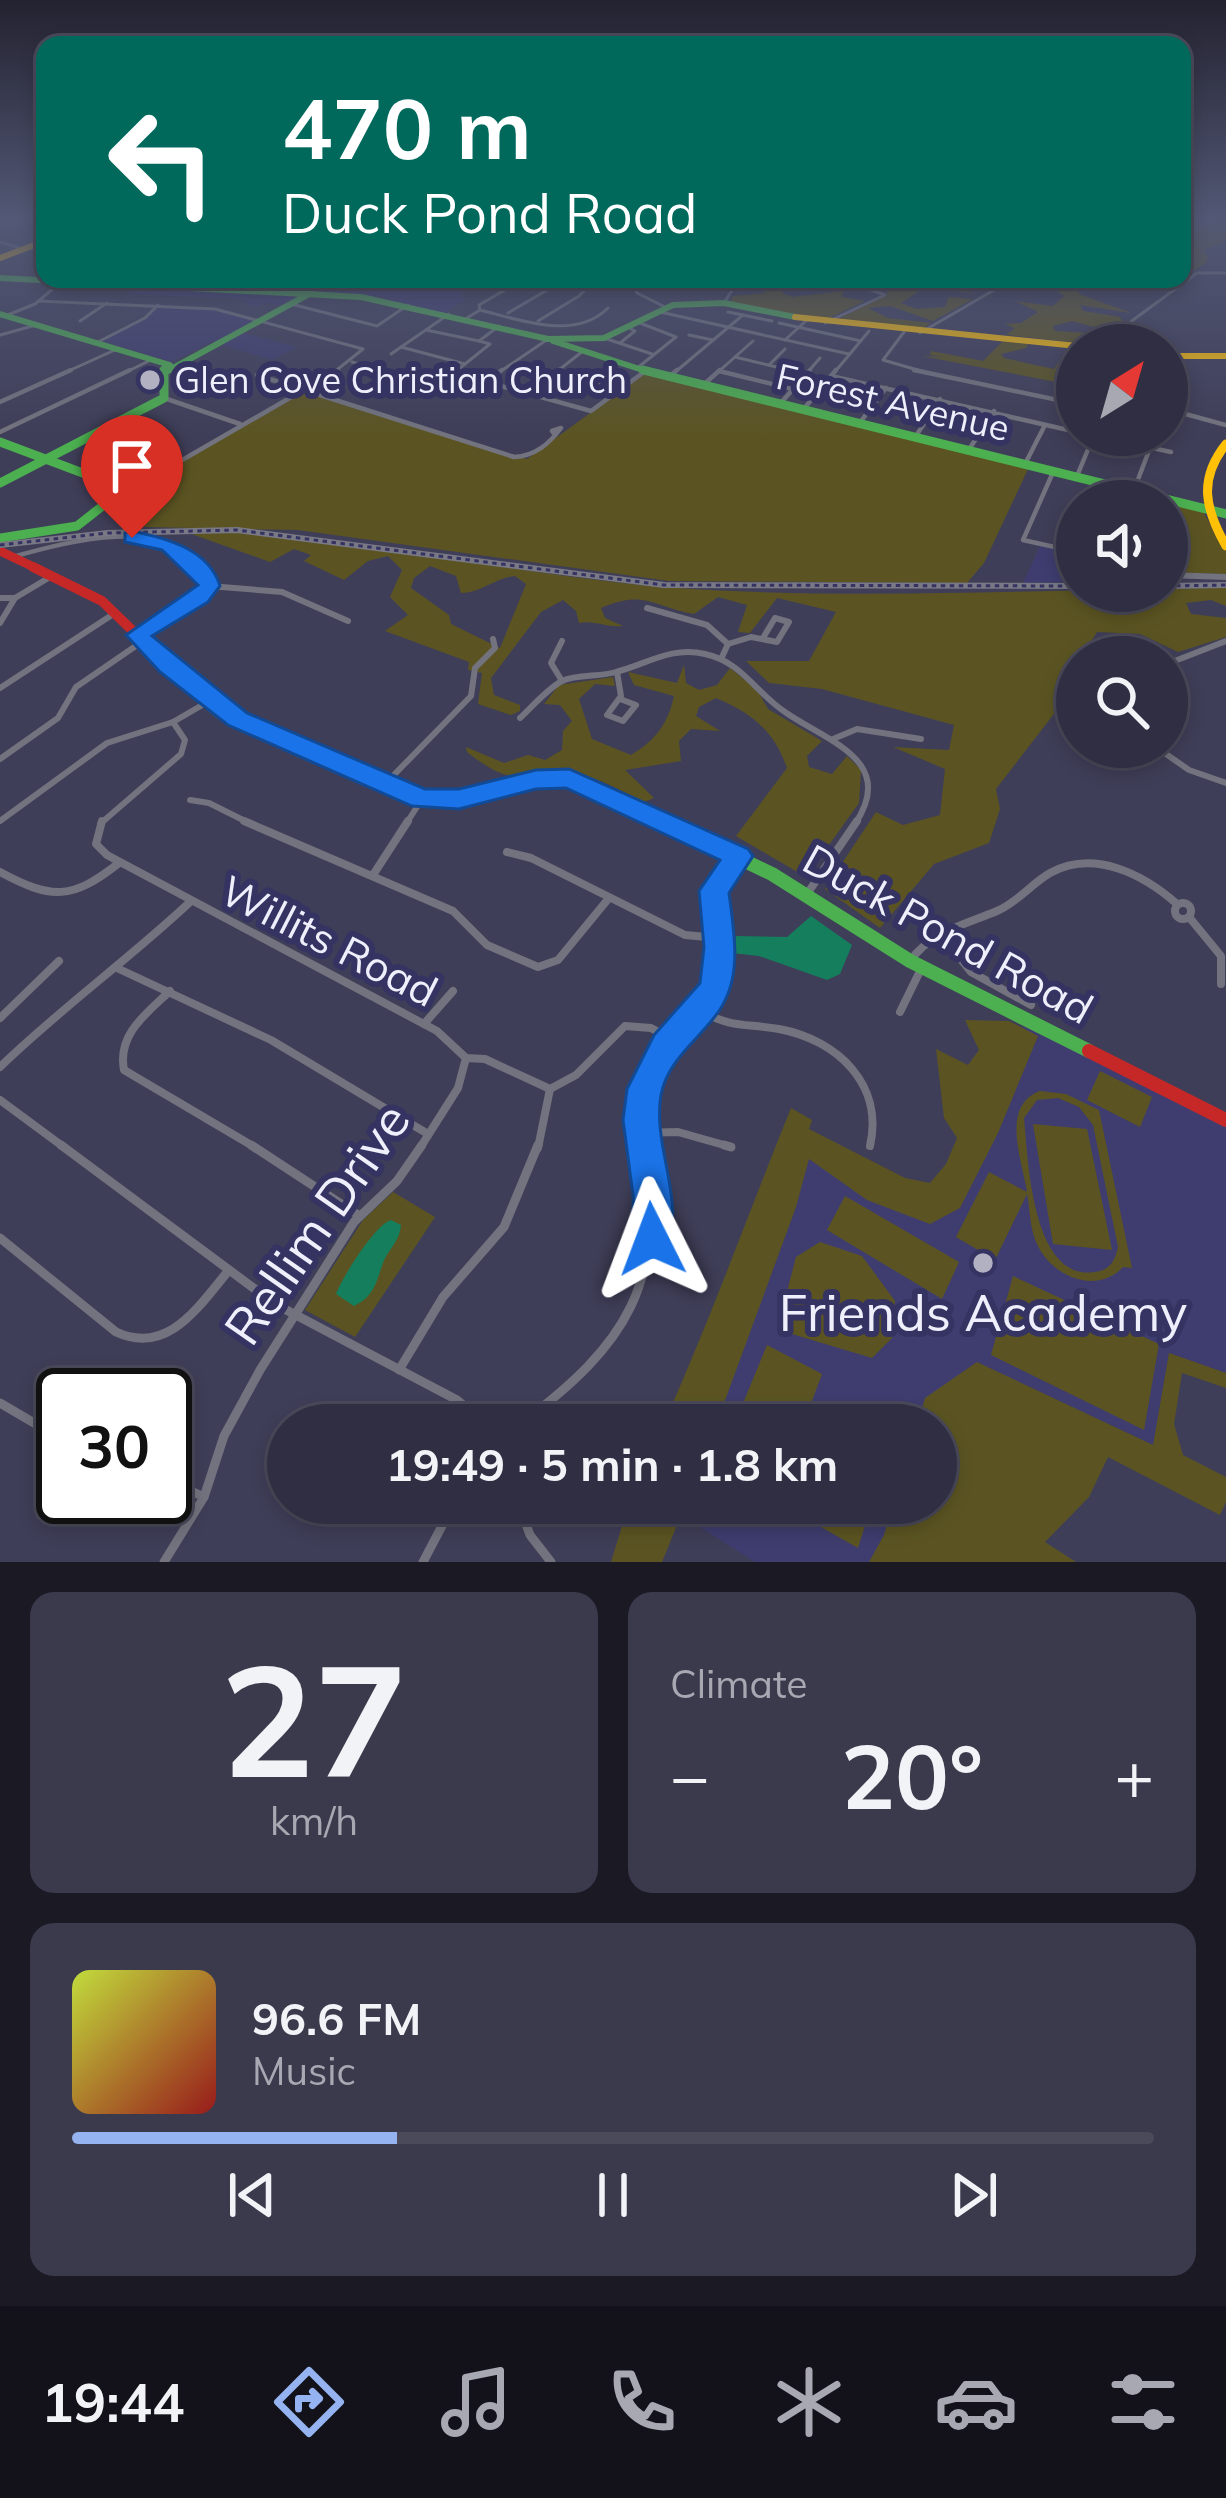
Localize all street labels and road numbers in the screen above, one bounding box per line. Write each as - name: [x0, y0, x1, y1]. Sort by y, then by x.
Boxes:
- street label: Forest Avenue: [772, 353, 1014, 450]
- street label: Duck Pond Road: [794, 832, 1102, 1035]
- street label: Willits Road: [212, 863, 446, 1018]
- street label: Rellim Drive: [210, 1090, 423, 1357]

